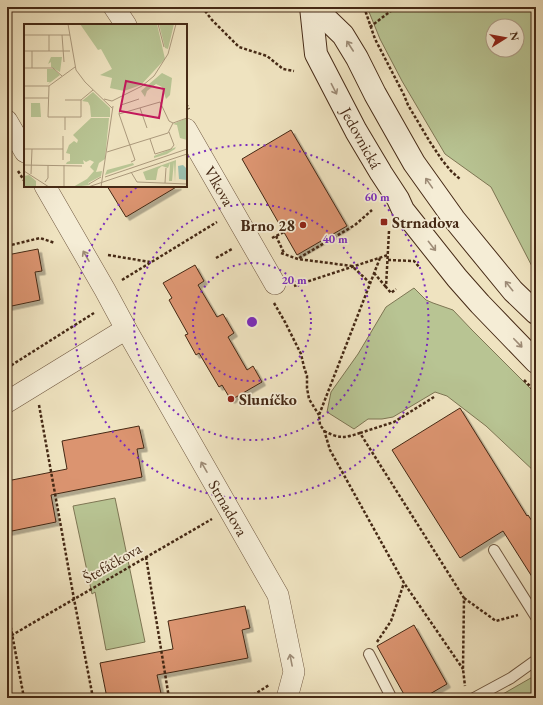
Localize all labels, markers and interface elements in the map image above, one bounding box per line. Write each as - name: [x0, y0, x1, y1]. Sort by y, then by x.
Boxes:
- north arrow: [485, 18, 525, 58]
- inset map: [24, 24, 187, 187]
- text: N: [507, 30, 523, 42]
- one-way arrow: [346, 41, 354, 52]
- one-way arrow: [331, 83, 338, 95]
- street label: Jedovnická: [335, 102, 387, 173]
- street label: Vlkova: [199, 162, 239, 210]
- one-way arrow: [425, 178, 433, 189]
- text: 60 m: [364, 189, 390, 205]
- place label: Strnadova: [392, 212, 460, 233]
- place label: Brno 28: [241, 215, 295, 236]
- marker: Strnadova: [379, 217, 389, 227]
- marker: Brno 28: [298, 220, 308, 230]
- text: 40 m: [322, 231, 348, 247]
- one-way arrow: [428, 241, 436, 252]
- one-way arrow: [81, 250, 89, 262]
- text: 20 m: [281, 272, 307, 288]
- one-way arrow: [504, 280, 513, 291]
- centre of rings: [245, 315, 259, 329]
- one-way arrow: [513, 338, 523, 348]
- place label: Sluníčko: [239, 389, 297, 410]
- marker: Sluníčko: [226, 394, 236, 404]
- one-way arrow: [200, 461, 208, 473]
- street label: Strnadova: [204, 476, 253, 540]
- street label: Štefáčkova: [79, 537, 146, 588]
- one-way arrow: [287, 654, 295, 667]

